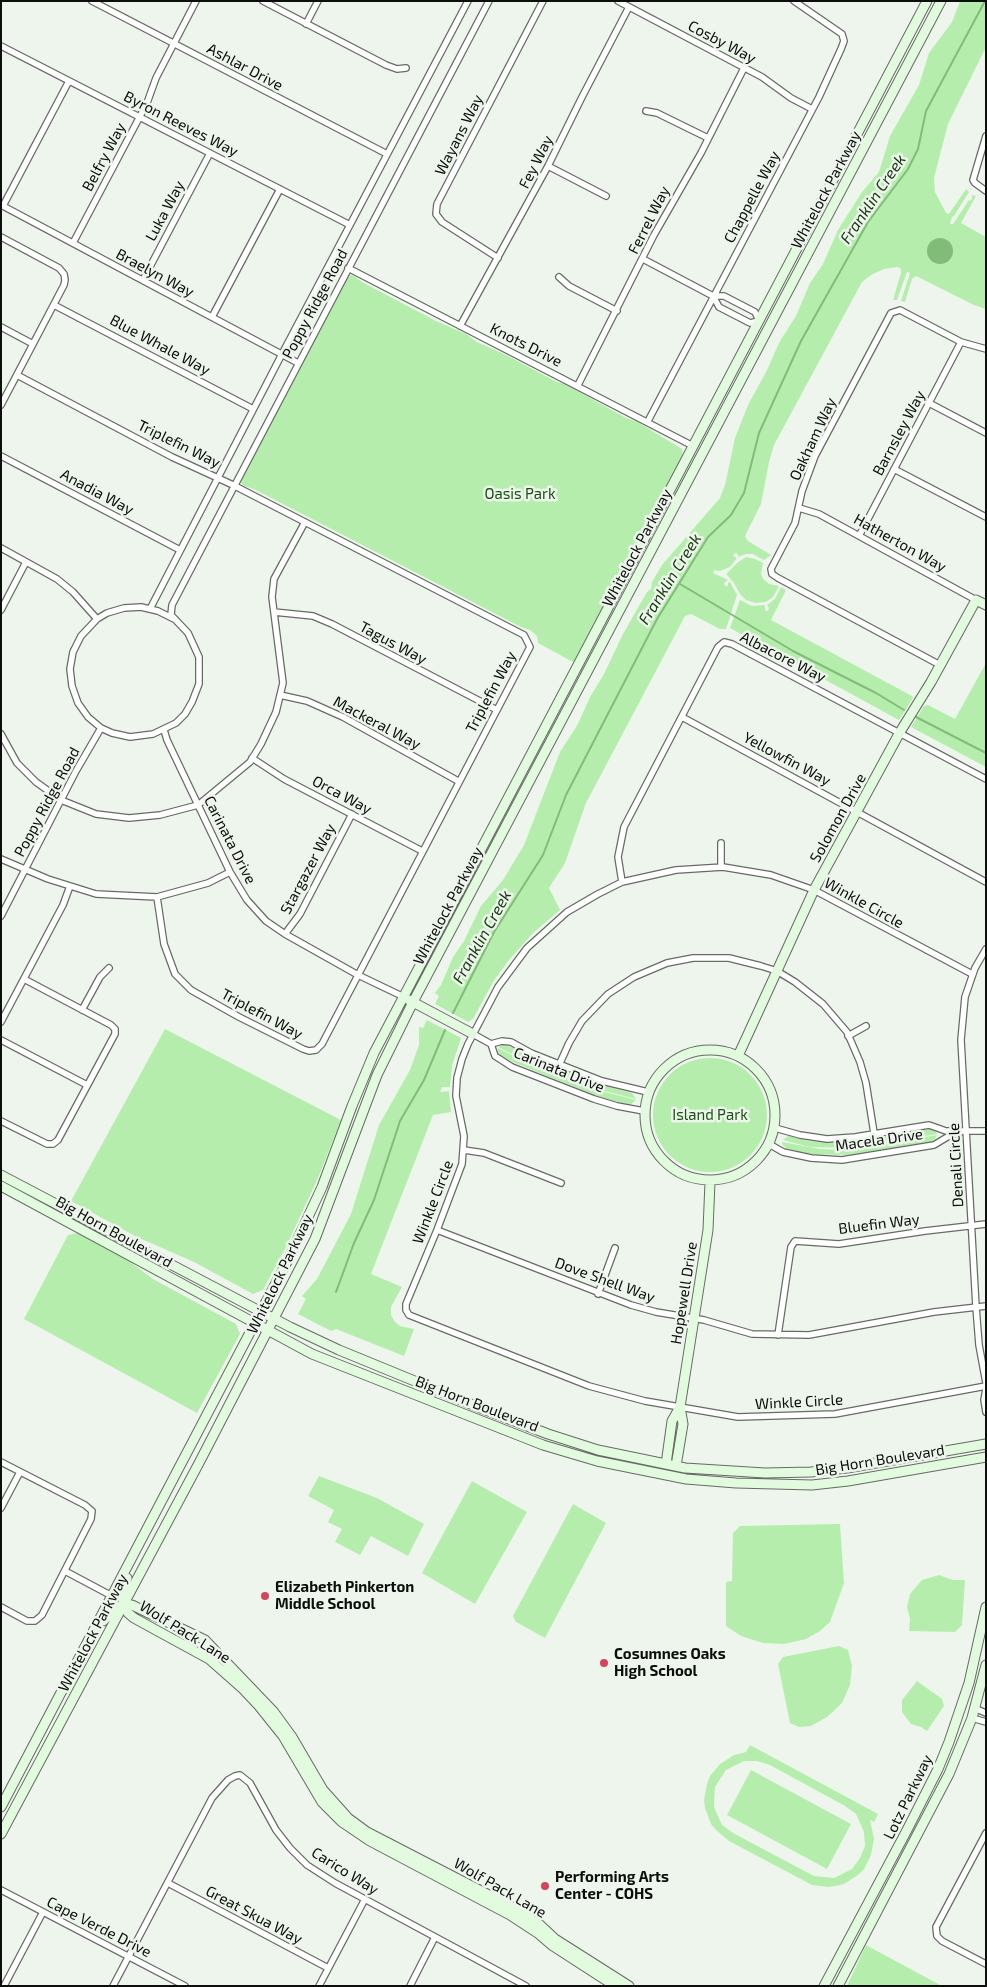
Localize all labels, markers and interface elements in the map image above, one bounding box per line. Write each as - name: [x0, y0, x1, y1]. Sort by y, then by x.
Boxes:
- street label: Cosby Way: [685, 17, 759, 67]
- street label: Ashlar Drive: [204, 39, 286, 95]
- street label: Byron Reeves Way: [121, 87, 241, 161]
- street label: Wayans Way: [431, 92, 487, 178]
- street label: Belfry Way: [78, 120, 130, 194]
- street label: Whitelock Parkway: [787, 128, 865, 252]
- street label: Fey Way: [515, 132, 557, 192]
- street label: Chappelle Way: [720, 148, 784, 246]
- water label: Franklin Creek: [836, 151, 910, 247]
- street label: Luka Way: [142, 178, 188, 244]
- street label: Ferrel Way: [624, 183, 674, 257]
- street label: Braelyn Way: [113, 245, 197, 301]
- street label: Poppy Ridge Road: [278, 246, 352, 362]
- street label: Blue Whale Way: [107, 311, 213, 379]
- street label: Knots Drive: [487, 319, 565, 371]
- street label: Barnsley Way: [869, 387, 929, 479]
- street label: Oakham Way: [786, 395, 840, 483]
- street label: Triplefin Way: [135, 416, 223, 472]
- street label: Anadia Way: [57, 465, 137, 519]
- park label: Oasis Park: [484, 485, 556, 503]
- street label: Whitelock Parkway: [598, 486, 676, 610]
- street label: Hatherton Way: [850, 510, 950, 576]
- water label: Franklin Creek: [634, 530, 706, 628]
- street label: Tagus Way: [356, 618, 430, 668]
- street label: Albacore Way: [737, 628, 829, 686]
- street label: Triplefin Way: [462, 648, 520, 736]
- street label: Mackeral Way: [330, 692, 424, 754]
- street label: Yellowfin Way: [740, 728, 834, 790]
- street label: Poppy Ridge Road: [10, 744, 84, 860]
- street label: Solomon Drive: [806, 770, 870, 866]
- street label: Orca Way: [309, 772, 375, 818]
- street label: Carinata Drive: [200, 793, 260, 887]
- street label: Stargazer Way: [277, 821, 339, 917]
- street label: Whitelock Parkway: [409, 844, 487, 968]
- street label: Winkle Circle: [821, 874, 907, 932]
- water label: Franklin Creek: [449, 887, 515, 987]
- street label: Triplefin Way: [218, 985, 306, 1043]
- street label: Carinata Drive: [511, 1044, 607, 1096]
- park label: Island Park: [672, 1106, 748, 1124]
- street label: Denali Circle: [945, 1122, 967, 1208]
- street label: Macela Drive: [834, 1125, 924, 1155]
- street label: Winkle Circle: [409, 1158, 457, 1246]
- street label: Big Horn Boulevard: [52, 1192, 176, 1272]
- street label: Bluefin Way: [837, 1210, 921, 1238]
- street label: Whitelock Parkway: [243, 1211, 317, 1337]
- street label: Hopewell Drive: [667, 1240, 701, 1346]
- street label: Dove Shell Way: [552, 1254, 658, 1306]
- street label: Big Horn Boulevard: [413, 1372, 541, 1436]
- street label: Winkle Circle: [755, 1391, 843, 1413]
- street label: Big Horn Boulevard: [814, 1441, 946, 1479]
- street label: Whitelock Parkway: [54, 1571, 132, 1695]
- place label: Elizabeth Pinkerton Middle School: [275, 1578, 414, 1613]
- marker: Elizabeth Pinkerton Middle School: [259, 1590, 271, 1602]
- street label: Wolf Pack Lane: [136, 1597, 234, 1667]
- place label: Cosumnes Oaks High School: [614, 1645, 726, 1680]
- marker: Cosumnes Oaks High School: [598, 1657, 610, 1669]
- street label: Lotz Parkway: [880, 1752, 936, 1842]
- street label: Carico Way: [308, 1843, 382, 1899]
- street label: Wolf Pack Lane: [450, 1854, 550, 1922]
- place label: Performing Arts Center - COHS: [555, 1868, 669, 1903]
- marker: Performing Arts Center - COHS: [539, 1880, 551, 1892]
- street label: Great Skua Way: [203, 1882, 305, 1948]
- street label: Cape Verde Drive: [44, 1893, 154, 1961]

